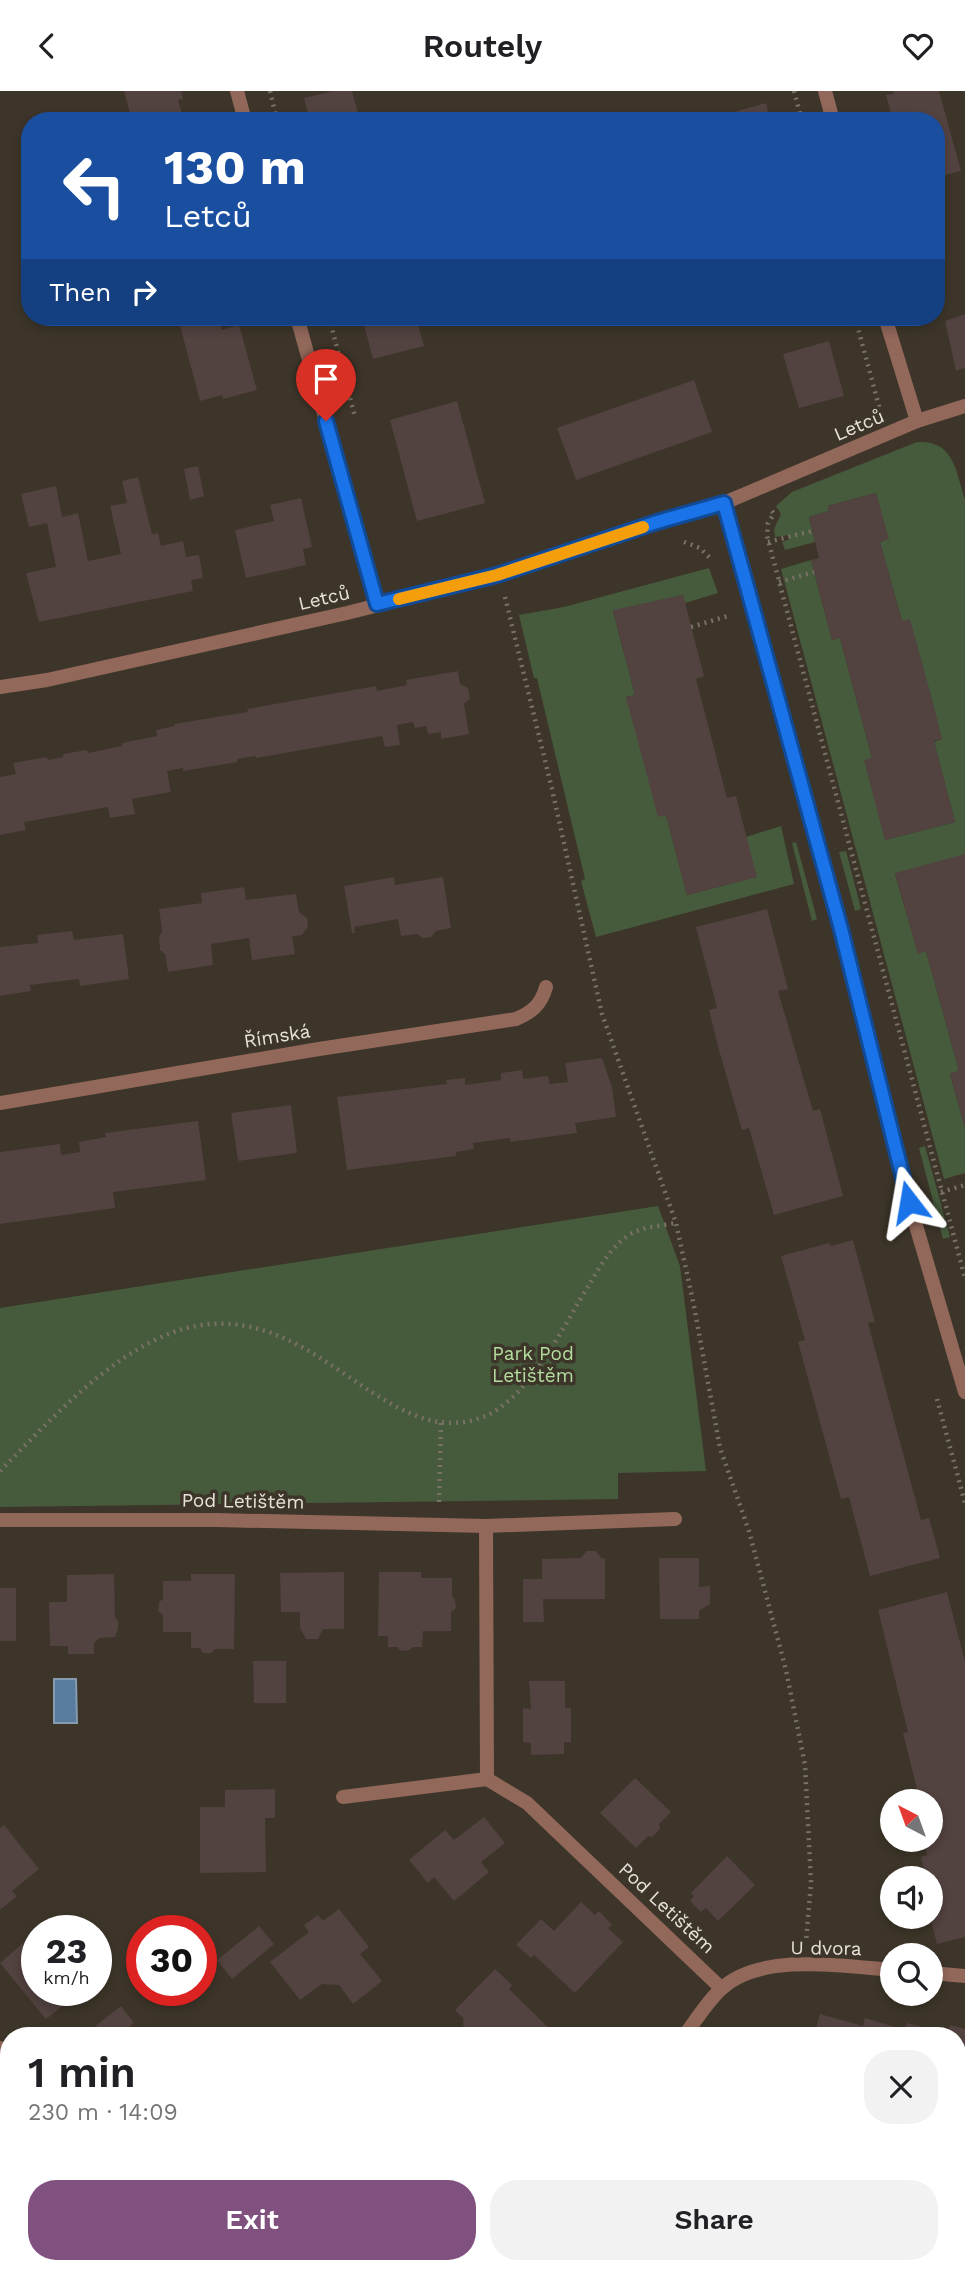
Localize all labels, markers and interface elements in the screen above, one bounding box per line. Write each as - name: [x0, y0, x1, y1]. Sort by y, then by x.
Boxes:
- icon: back: [28, 27, 66, 65]
- text: Routely: [423, 27, 542, 65]
- icon: heart: [899, 27, 937, 65]
- text: 130 m: [164, 138, 306, 196]
- icon: left: [49, 140, 140, 231]
- text: Letců: [164, 197, 252, 235]
- icon: right: [125, 273, 163, 311]
- text: Then: [49, 277, 111, 307]
- pin: [296, 349, 356, 421]
- icon: arrive: [307, 360, 345, 398]
- street label: Letců: [831, 404, 887, 446]
- street label: Letců: [296, 581, 352, 615]
- street label: Římská: [242, 1019, 312, 1053]
- position arrow: [872, 1165, 946, 1239]
- park label: Park Pod Letištěm: [492, 1342, 574, 1387]
- street label: Pod Letištěm: [181, 1488, 305, 1514]
- north arrow: [880, 1789, 943, 1851]
- map controls: [880, 1789, 943, 2006]
- street label: Pod Letištěm: [614, 1858, 720, 1958]
- button: sound: [880, 1866, 943, 1929]
- speed limit sign: 30: [126, 1915, 217, 2006]
- text: 23: [46, 1930, 87, 1972]
- street label: U dvora: [790, 1936, 862, 1960]
- button: search: [880, 1943, 943, 2006]
- text: km/h: [43, 1967, 90, 1988]
- text: 1 min: [28, 2048, 136, 2097]
- button: close: [864, 2050, 938, 2124]
- text: 230 m · 14:09: [28, 2099, 178, 2126]
- button: Exit: [28, 2180, 476, 2260]
- button: Share: [490, 2180, 938, 2260]

